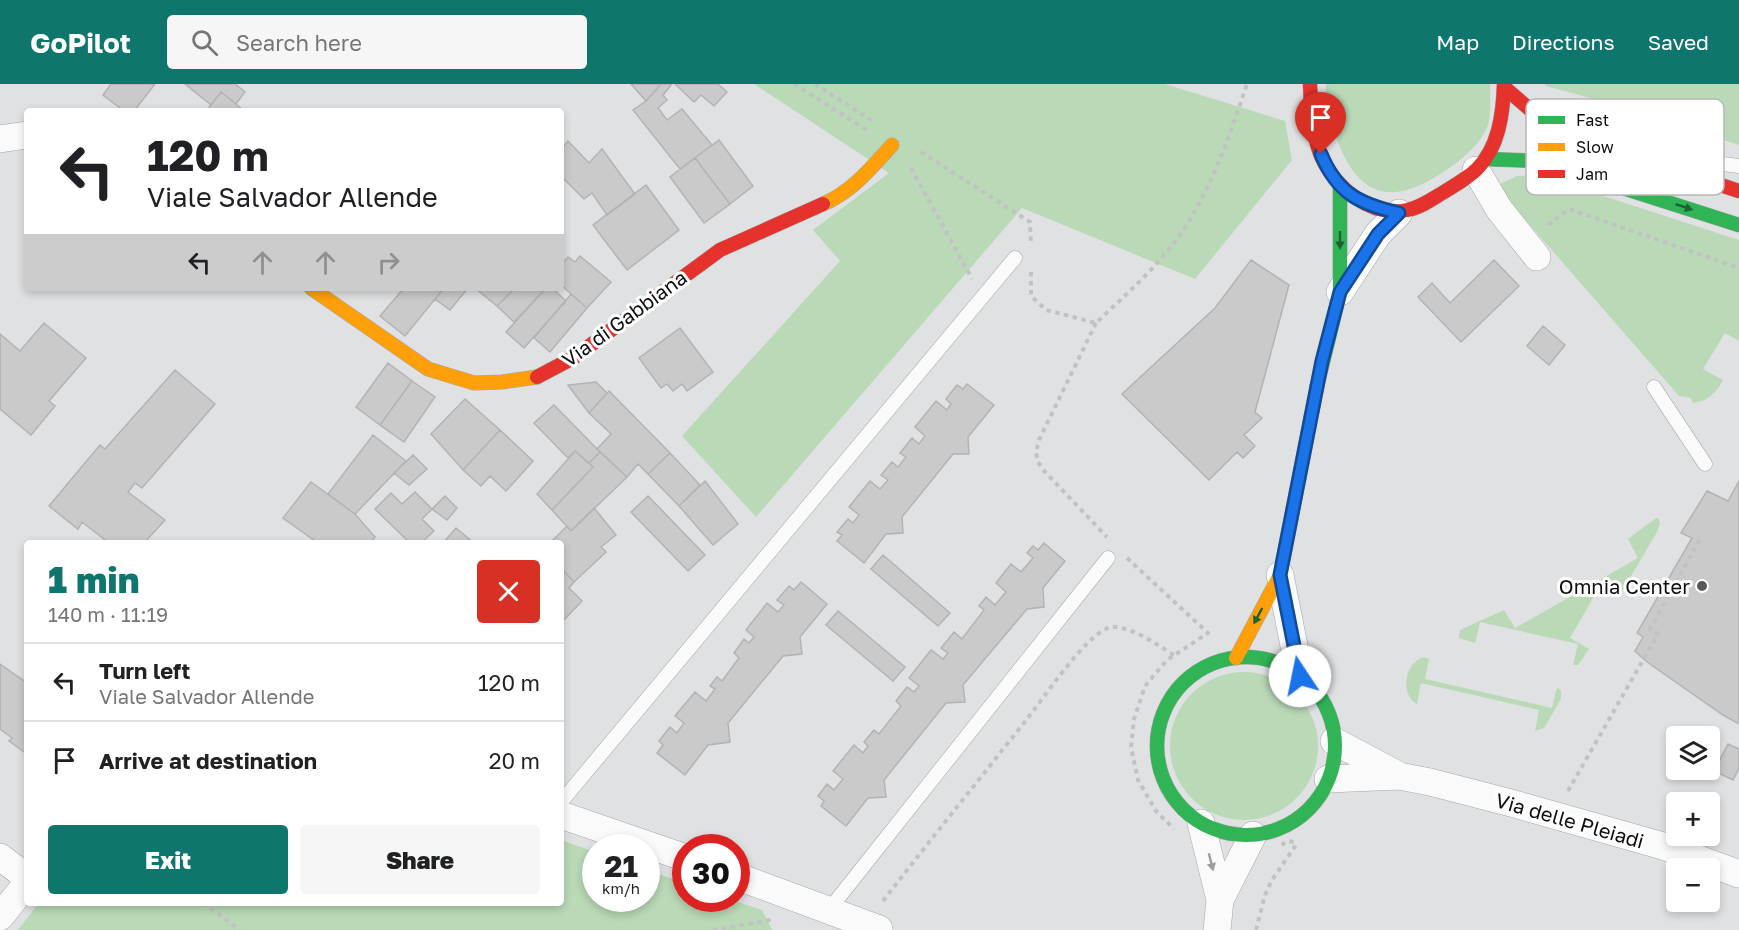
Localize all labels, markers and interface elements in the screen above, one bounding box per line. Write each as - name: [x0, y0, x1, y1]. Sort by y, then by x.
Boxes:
- search box: [167, 15, 587, 69]
- text: GoPilot: [30, 26, 131, 59]
- icon: search: [188, 26, 221, 59]
- text: Search here: [236, 29, 362, 56]
- text: Map: [1436, 29, 1479, 55]
- text: Directions: [1512, 29, 1615, 55]
- text: Saved: [1648, 29, 1709, 55]
- pin: [1295, 92, 1346, 154]
- legend: [1526, 99, 1724, 195]
- icon: arrive: [1304, 101, 1337, 134]
- text: Fast: [1576, 110, 1609, 130]
- text: 120 m: [147, 130, 269, 180]
- icon: left: [48, 132, 126, 210]
- text: Slow: [1576, 137, 1614, 157]
- text: Jam: [1576, 164, 1608, 184]
- text: Viale Salvador Allende: [147, 181, 438, 213]
- one-way arrow: [1675, 203, 1693, 212]
- one-way arrow: [1335, 230, 1345, 249]
- icon: left: [183, 246, 216, 279]
- icon: ahead: [246, 246, 279, 279]
- icon: ahead: [309, 246, 342, 279]
- icon: right: [372, 246, 405, 279]
- street label: Via di Gabbiana: [557, 265, 691, 371]
- text: 1 min: [48, 558, 139, 601]
- button: close: [477, 560, 540, 623]
- place label: Omnia Center: [1559, 574, 1690, 598]
- marker: Omnia Center: [1695, 579, 1709, 593]
- text: 140 m · 11:19: [48, 602, 168, 626]
- one-way arrow: [1253, 608, 1263, 625]
- position arrow: [1268, 644, 1332, 708]
- text: Turn left: [99, 657, 190, 684]
- icon: left: [48, 666, 81, 699]
- text: 120 m: [478, 669, 540, 696]
- text: Viale Salvador Allende: [99, 684, 314, 708]
- map controls: [1666, 726, 1720, 912]
- button: layers: [1666, 726, 1720, 780]
- icon: arrive: [48, 744, 81, 777]
- text: Arrive at destination: [99, 747, 317, 774]
- text: 20 m: [489, 747, 540, 774]
- street label: Via delle Pleiadi: [1493, 787, 1647, 853]
- button: +: [1666, 792, 1720, 846]
- button: Exit: [48, 825, 288, 894]
- button: Share: [300, 825, 540, 894]
- speed limit sign: 30: [672, 834, 750, 912]
- text: 21: [604, 848, 638, 884]
- one-way arrow: [1206, 852, 1216, 871]
- button: −: [1666, 858, 1720, 912]
- text: km/h: [602, 879, 640, 897]

